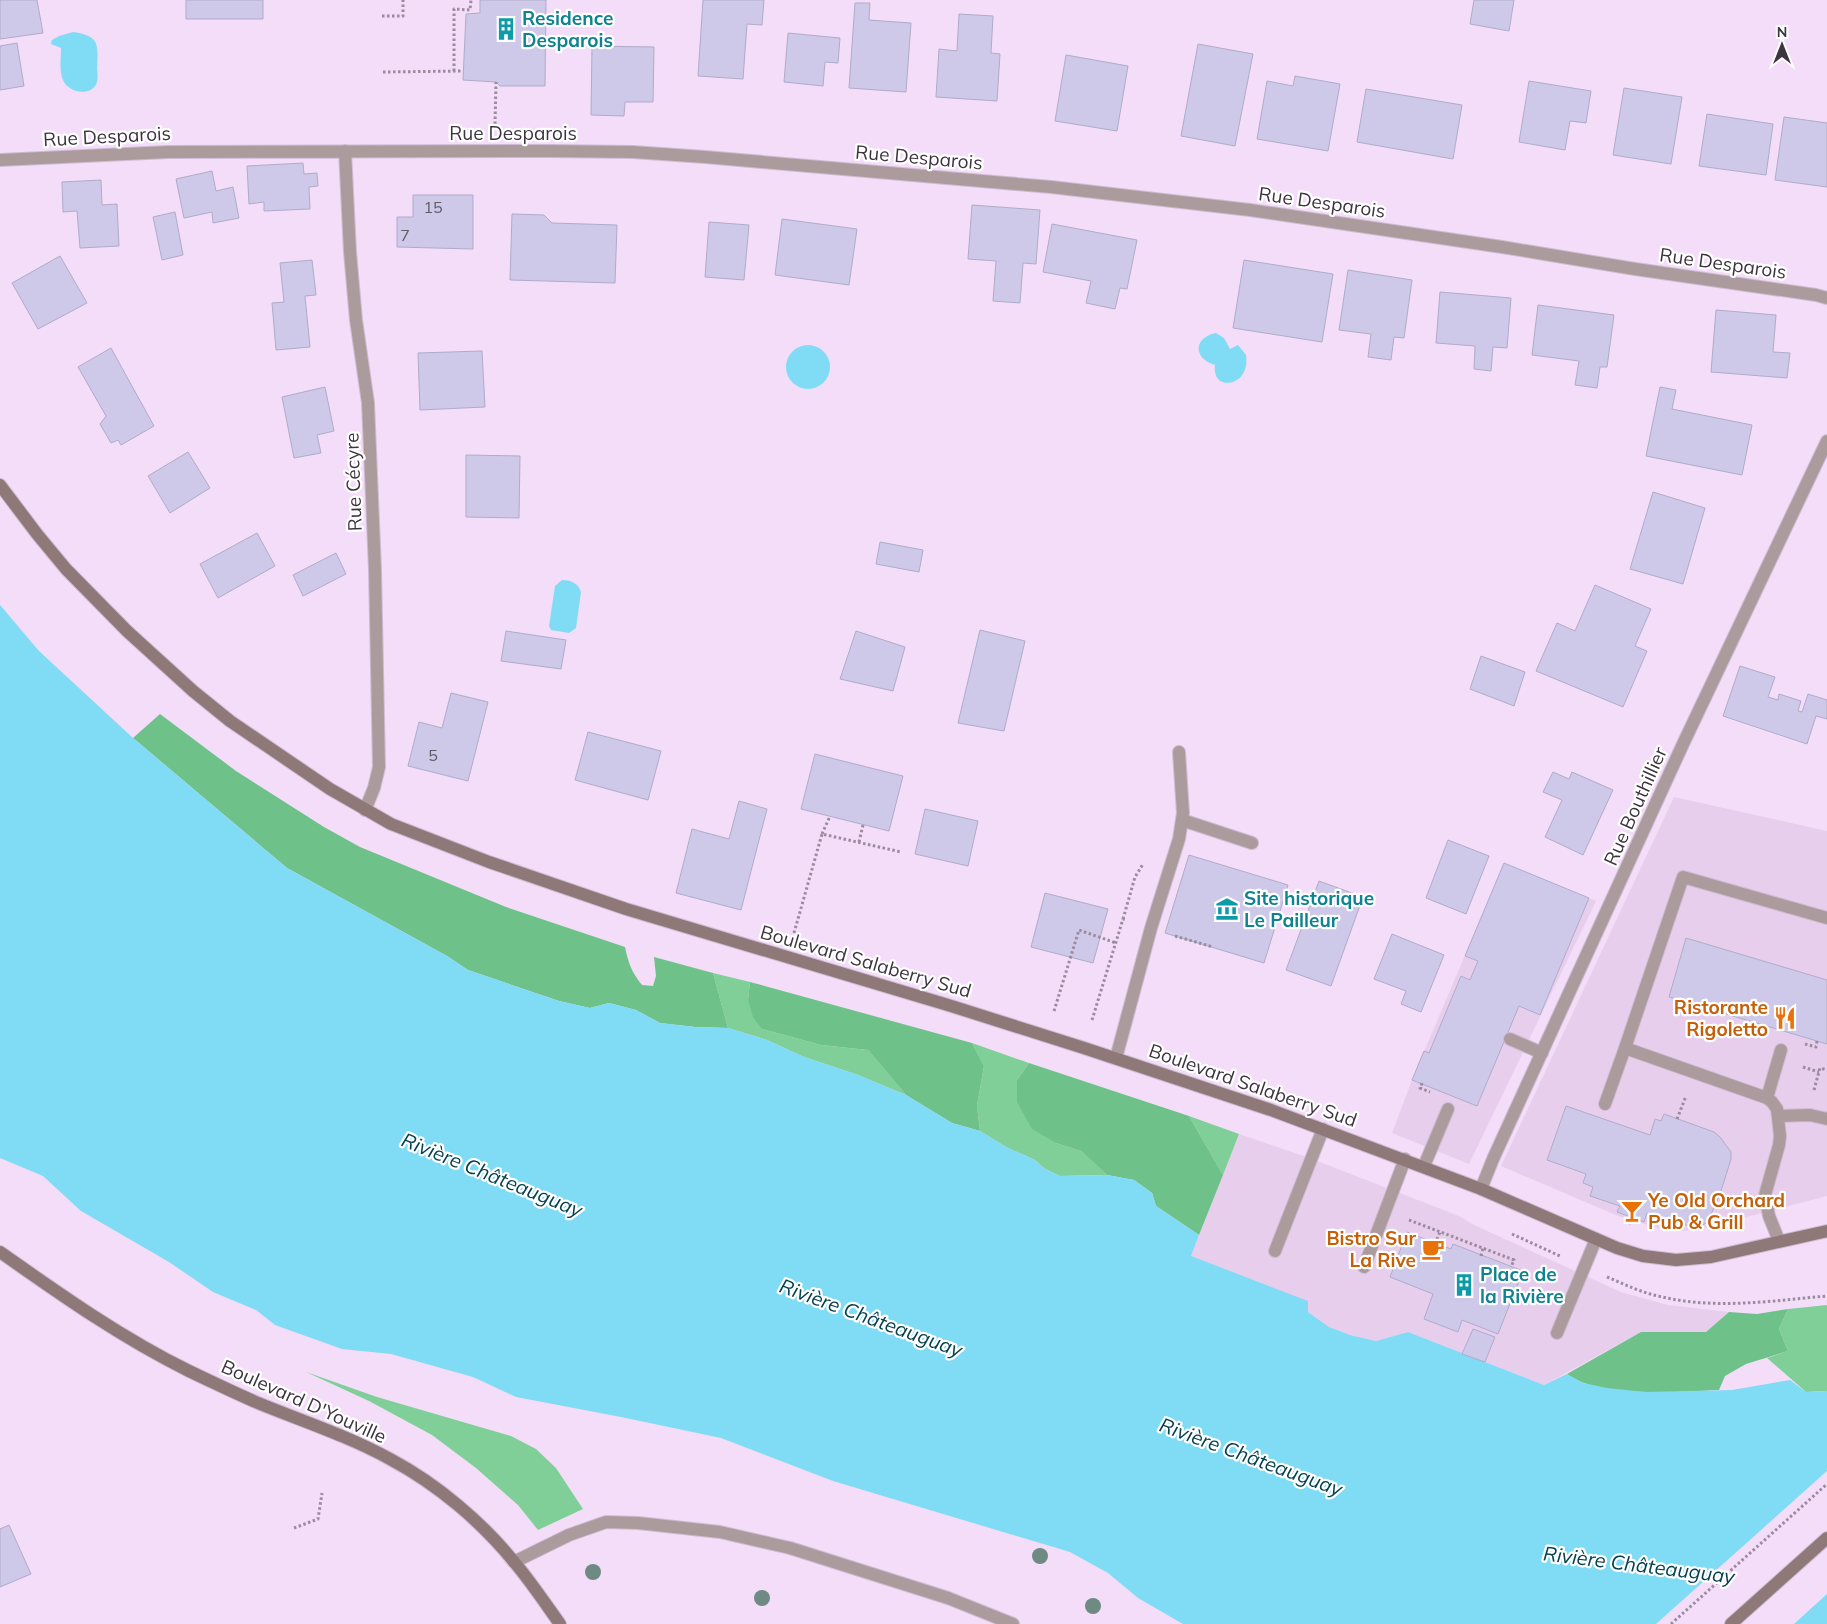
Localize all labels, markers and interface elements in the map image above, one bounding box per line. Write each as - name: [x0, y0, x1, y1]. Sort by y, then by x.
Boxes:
- place label: Residence Desparois: [522, 6, 613, 52]
- building icon: Residence Desparois: [493, 16, 519, 42]
- north arrow: [1757, 20, 1807, 70]
- text: N: [1777, 23, 1787, 41]
- street label: Rue Desparois: [43, 121, 171, 151]
- street label: Rue Desparois: [449, 121, 577, 145]
- street label: Rue Desparois: [854, 139, 984, 175]
- street label: Rue Desparois: [1257, 181, 1387, 223]
- house number: 15: [423, 197, 443, 217]
- house number: 7: [400, 225, 410, 245]
- street label: Rue Desparois: [1658, 242, 1788, 284]
- street label: Rue Cécyre: [339, 432, 367, 532]
- street label: Rue Bouthillier: [1598, 743, 1672, 869]
- house number: 5: [428, 745, 438, 765]
- place label: Site historique Le Pailleur: [1244, 886, 1374, 932]
- museum icon: Site historique Le Pailleur: [1214, 896, 1240, 922]
- street label: Boulevard Salaberry Sud: [758, 919, 974, 1003]
- place label: Ristorante Rigoletto: [1674, 995, 1768, 1041]
- restaurant icon: Ristorante Rigoletto: [1772, 1005, 1798, 1031]
- street label: Boulevard Salaberry Sud: [1146, 1038, 1360, 1132]
- water label: Rivière Châteauguay: [398, 1127, 588, 1223]
- place label: Ye Old Orchard Pub & Grill: [1647, 1188, 1785, 1234]
- bar icon: Ye Old Orchard Pub & Grill: [1619, 1198, 1645, 1224]
- place label: Bistro Sur La Rive: [1326, 1226, 1417, 1272]
- cafe icon: Bistro Sur La Rive: [1420, 1236, 1446, 1262]
- place label: Place de la Rivière: [1480, 1262, 1564, 1308]
- building icon: Place de la Rivière: [1451, 1272, 1477, 1298]
- water label: Rivière Châteauguay: [776, 1273, 967, 1363]
- street label: Boulevard D'Youville: [218, 1354, 390, 1448]
- water label: Rivière Châteauguay: [1156, 1412, 1347, 1502]
- water label: Rivière Châteauguay: [1542, 1540, 1738, 1589]

